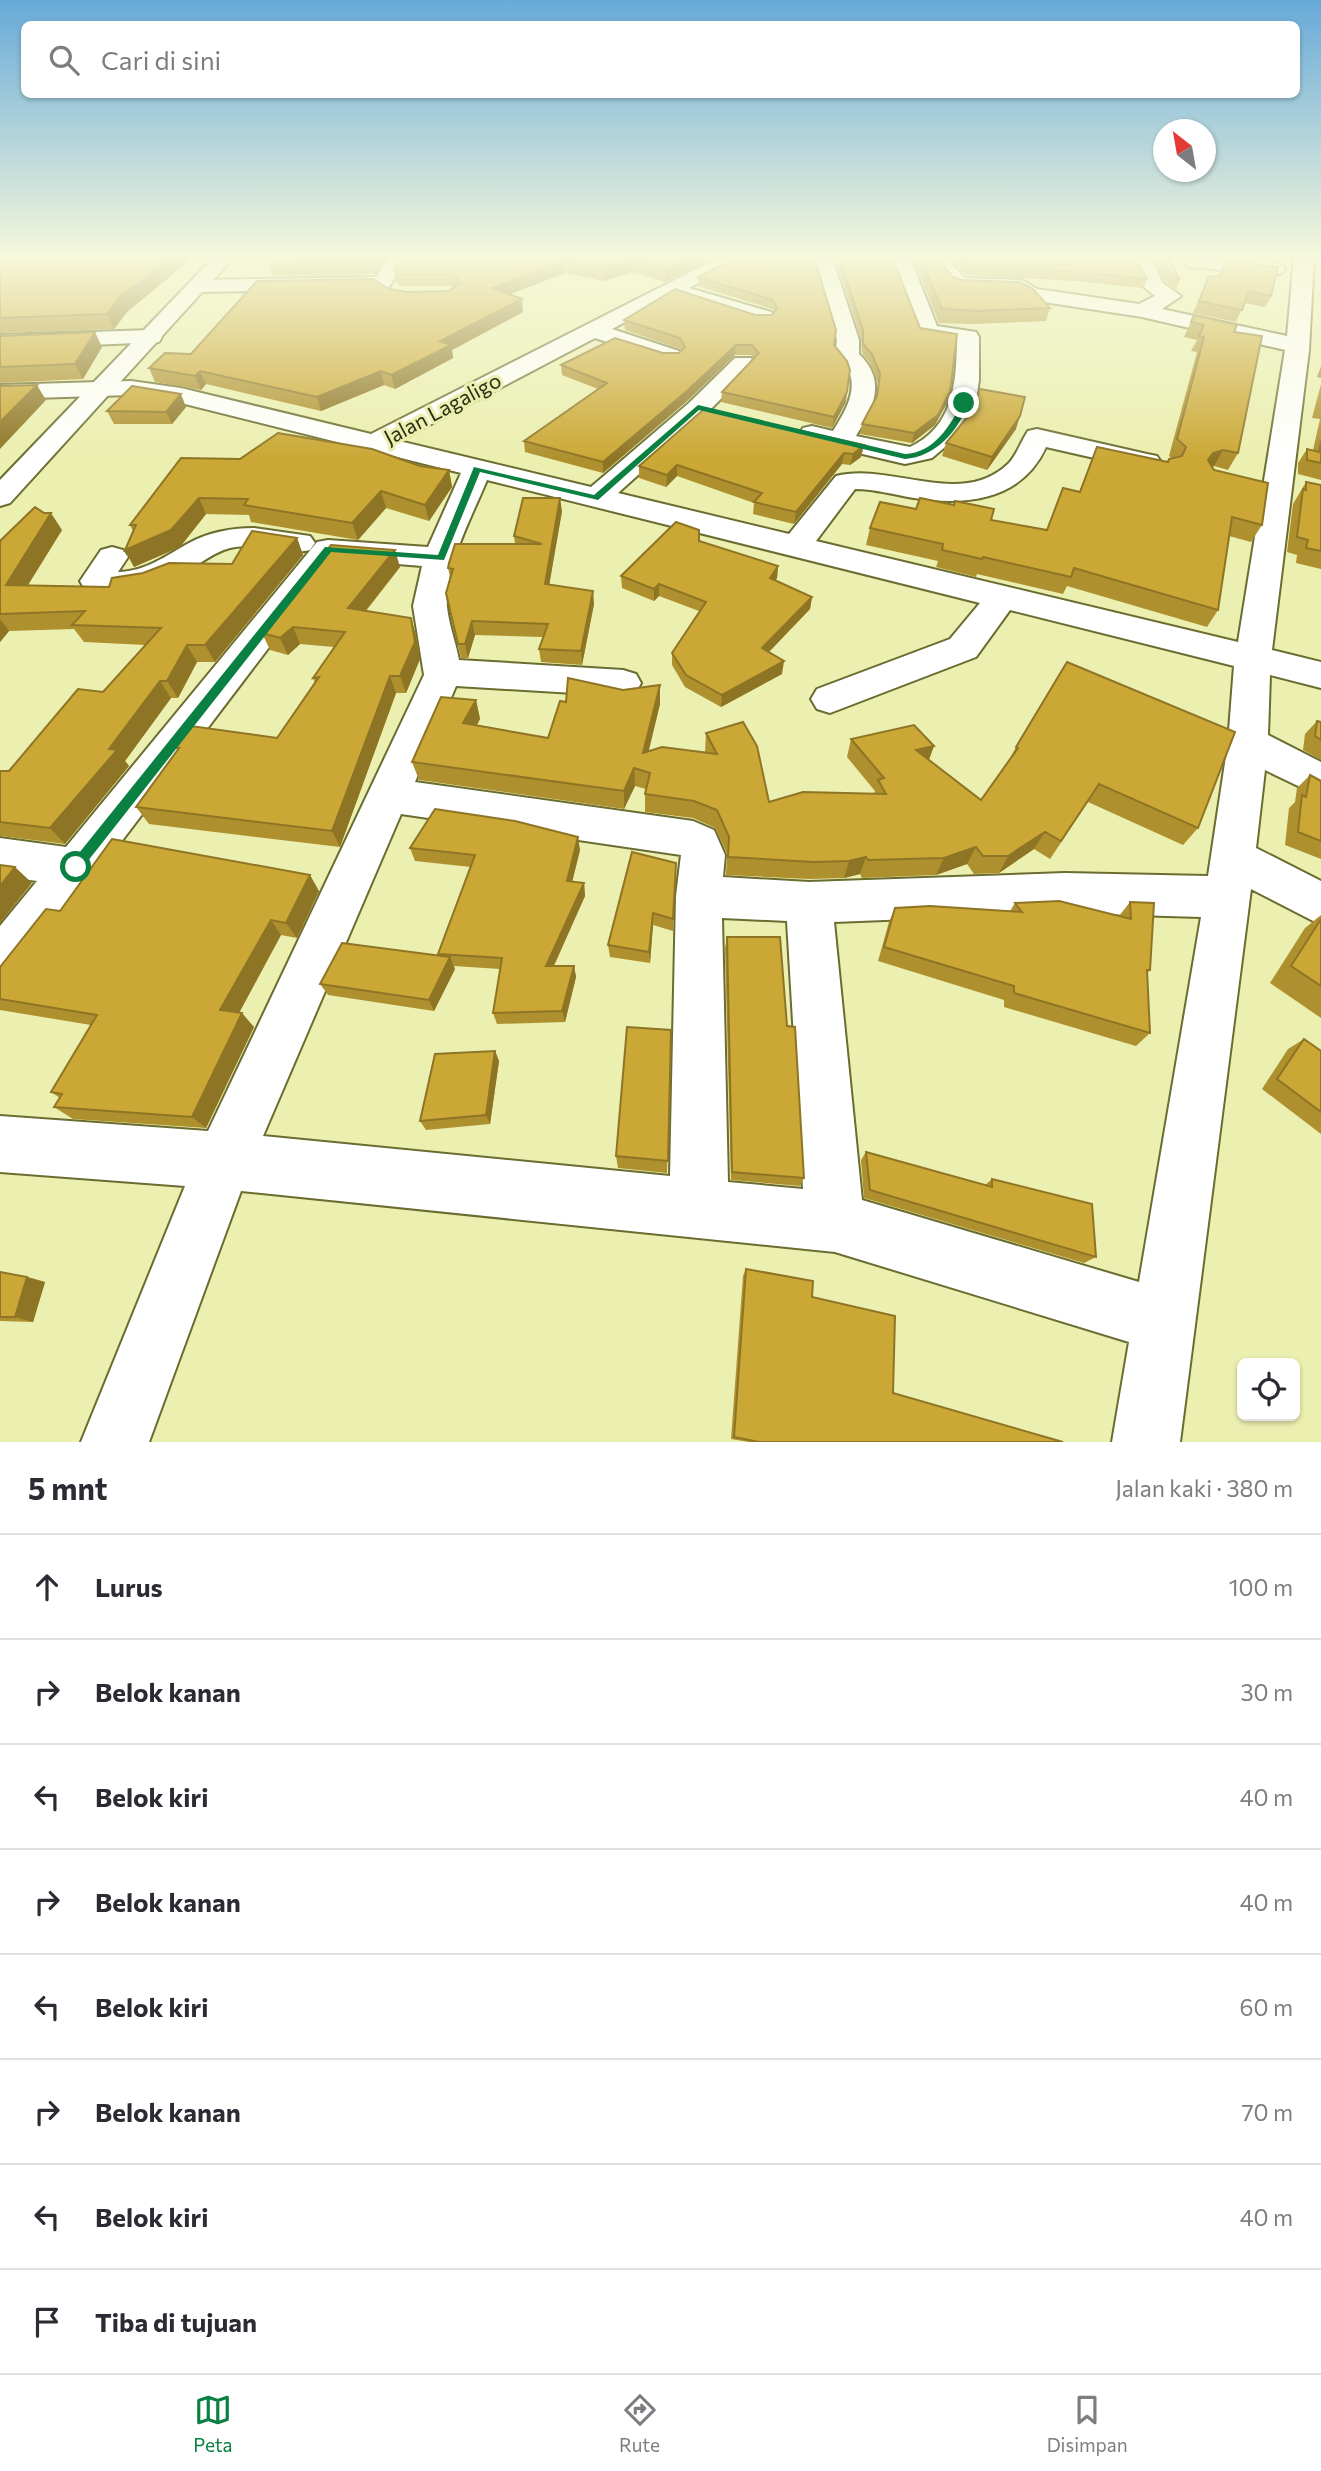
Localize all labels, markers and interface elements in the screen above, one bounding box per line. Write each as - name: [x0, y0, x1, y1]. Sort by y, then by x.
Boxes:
- search box: [21, 21, 1300, 98]
- icon: search: [45, 41, 83, 79]
- text: Cari di sini: [101, 44, 221, 75]
- north arrow: [1153, 119, 1216, 182]
- street label: Jalan Lagaligo: [379, 367, 505, 449]
- route end: [948, 387, 979, 418]
- route start: [60, 851, 91, 882]
- map controls: [1237, 1358, 1300, 1421]
- button: locate: [1237, 1358, 1300, 1421]
- text: 5 mnt: [28, 1469, 107, 1506]
- text: Jalan kaki · 380 m: [1115, 1474, 1293, 1502]
- icon: ahead: [28, 1568, 66, 1606]
- text: Lurus: [95, 1571, 163, 1602]
- text: 100 m: [1229, 1573, 1293, 1601]
- icon: right: [28, 1673, 66, 1711]
- text: Belok kanan: [95, 1676, 241, 1707]
- text: 30 m: [1240, 1678, 1293, 1706]
- icon: left: [28, 1778, 66, 1816]
- text: Belok kiri: [95, 1781, 209, 1812]
- text: 40 m: [1240, 1783, 1293, 1811]
- icon: right: [28, 1883, 66, 1921]
- text: Belok kanan: [95, 1886, 241, 1917]
- text: 40 m: [1240, 1888, 1293, 1916]
- icon: left: [28, 1988, 66, 2026]
- text: Belok kiri: [95, 1991, 209, 2022]
- text: 60 m: [1240, 1993, 1293, 2021]
- icon: right: [28, 2093, 66, 2131]
- text: Belok kanan: [95, 2096, 241, 2127]
- text: 70 m: [1241, 2098, 1293, 2126]
- icon: left: [28, 2198, 66, 2236]
- text: Belok kiri: [95, 2201, 209, 2232]
- text: 40 m: [1240, 2203, 1293, 2231]
- icon: arrive: [28, 2303, 66, 2341]
- text: Tiba di tujuan: [95, 2306, 257, 2337]
- tab: Peta: [193, 2391, 233, 2456]
- tab: Rute: [619, 2391, 660, 2456]
- tab: Disimpan: [1047, 2391, 1128, 2456]

